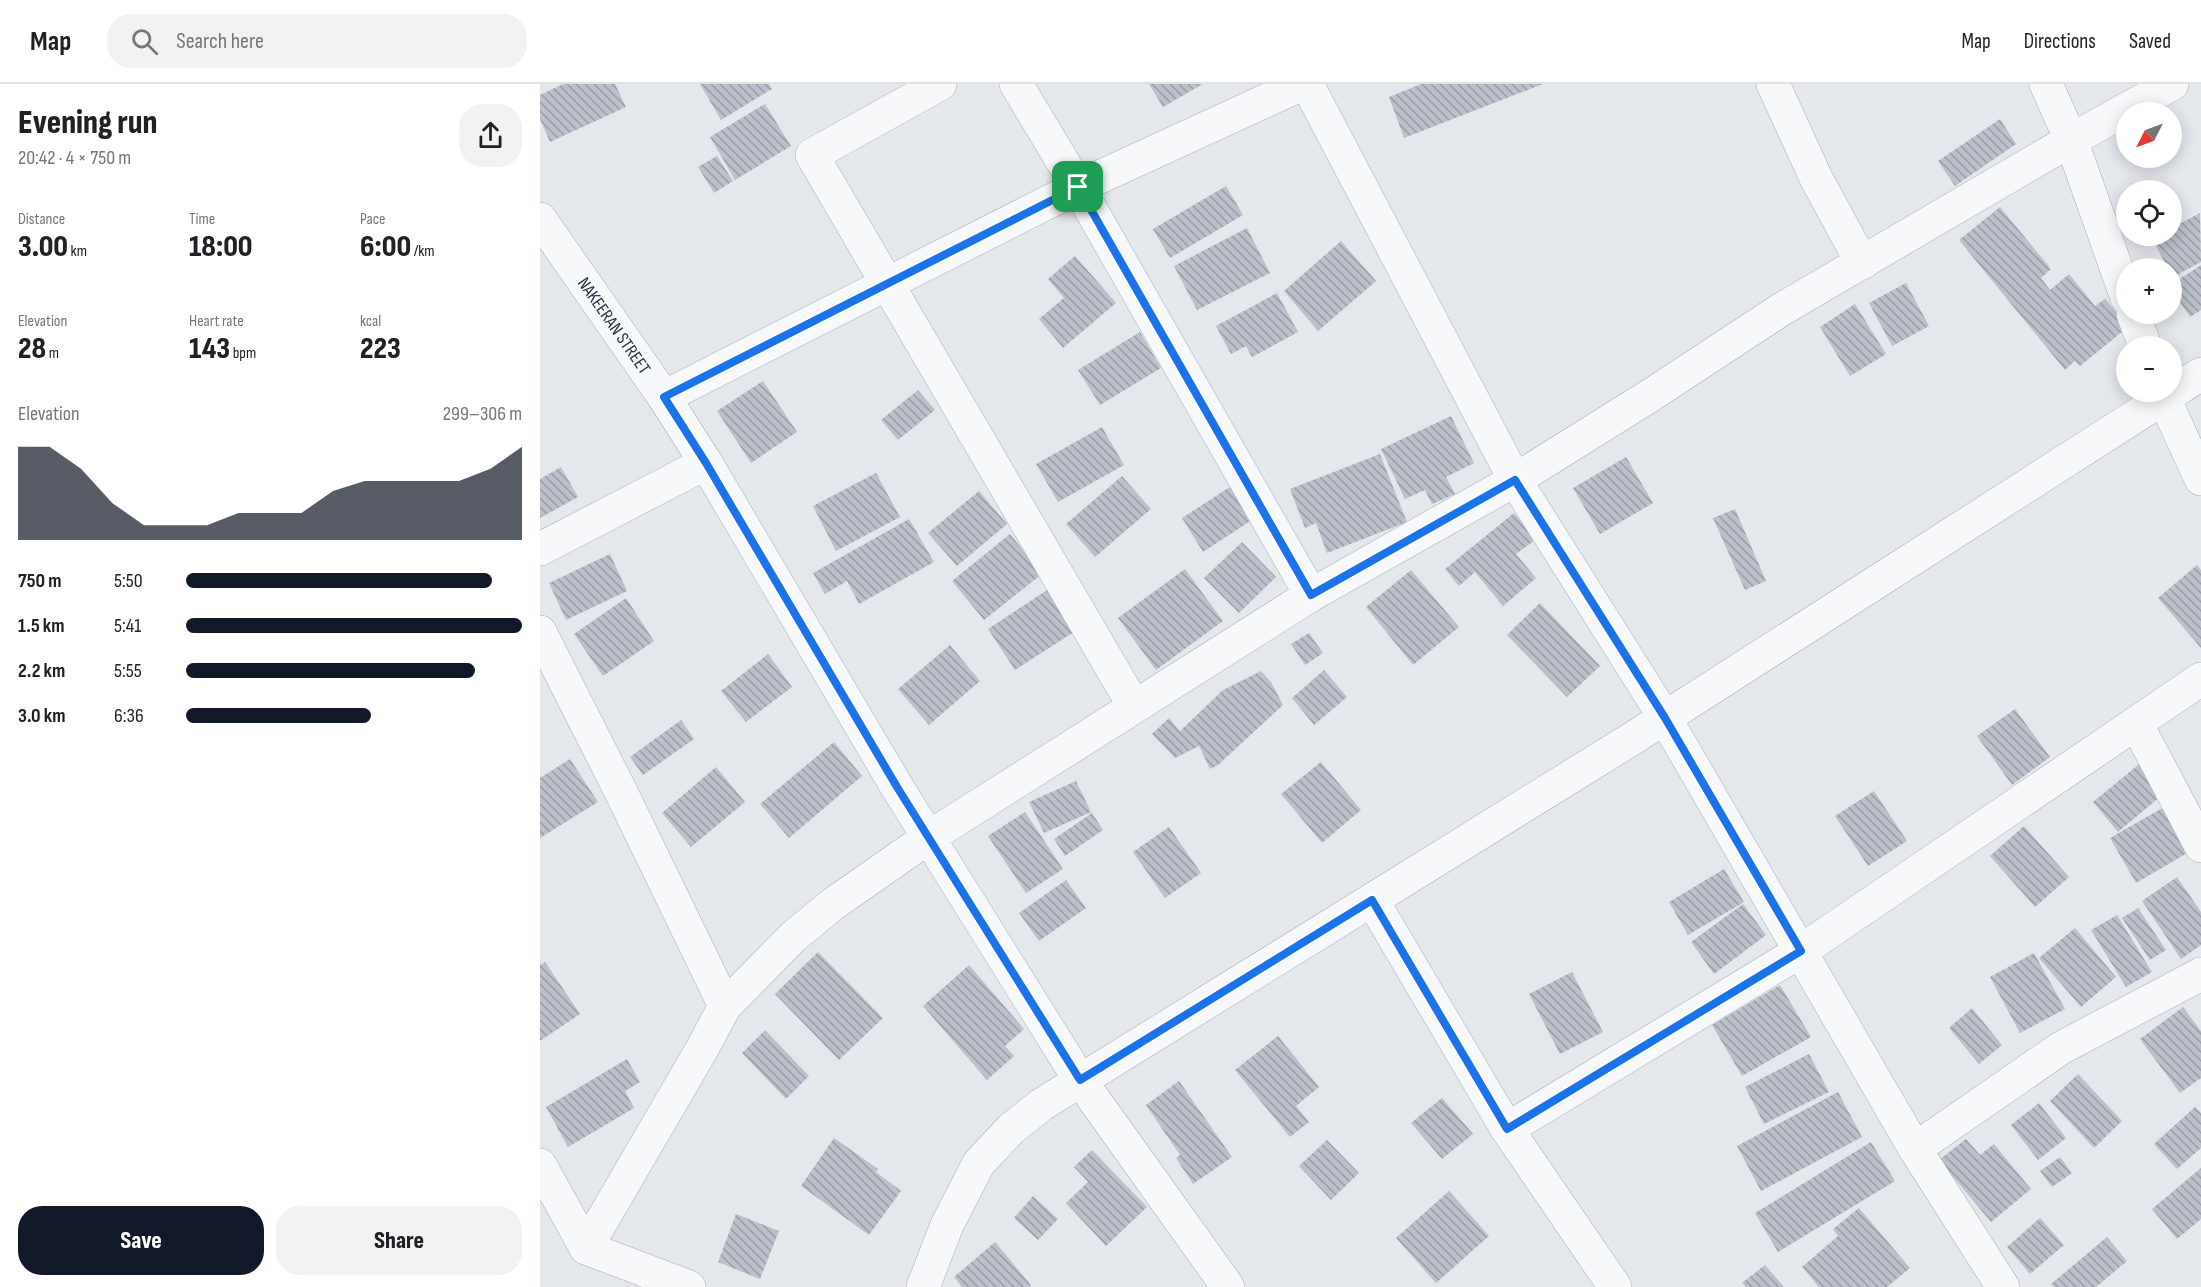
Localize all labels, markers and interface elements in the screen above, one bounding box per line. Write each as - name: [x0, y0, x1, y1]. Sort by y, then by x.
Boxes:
- search box: [107, 14, 527, 68]
- text: Map: [30, 25, 71, 58]
- icon: search: [128, 25, 161, 58]
- text: Search here: [176, 28, 264, 55]
- text: Map: [1961, 29, 1991, 54]
- text: Directions: [2024, 29, 2096, 54]
- text: Saved: [2129, 29, 2171, 54]
- north arrow: [2116, 102, 2182, 168]
- map controls: [2116, 102, 2182, 402]
- text: Evening run: [18, 103, 158, 143]
- button: share: [459, 104, 522, 167]
- text: 20:42 · 4 × 750 m: [18, 146, 131, 170]
- pin: [1052, 161, 1103, 212]
- icon: arrive: [1061, 170, 1094, 203]
- button: locate: [2116, 180, 2182, 246]
- text: Distance: [18, 210, 65, 229]
- text: Time: [189, 210, 215, 229]
- text: Pace: [360, 210, 385, 229]
- text: 3.00: [18, 229, 68, 265]
- text: 18:00: [189, 229, 253, 265]
- text: 6:00: [360, 229, 411, 265]
- text: km: [68, 242, 87, 261]
- text: /km: [411, 242, 435, 261]
- button: +: [2116, 258, 2182, 324]
- street label: NAKEERAN STREET: [573, 274, 655, 378]
- text: Elevation: [18, 312, 67, 331]
- text: Heart rate: [189, 312, 244, 331]
- text: kcal: [360, 312, 381, 331]
- text: 28: [18, 331, 46, 367]
- text: 143: [189, 331, 230, 367]
- text: 223: [360, 331, 401, 367]
- button: −: [2116, 336, 2182, 402]
- text: m: [46, 344, 59, 363]
- text: bpm: [230, 344, 256, 363]
- text: Elevation: [18, 402, 80, 426]
- text: 299–306 m: [443, 402, 522, 426]
- text: 750 m: [18, 569, 61, 593]
- text: 5:50: [114, 569, 143, 593]
- text: 1.5 km: [18, 614, 64, 638]
- text: 5:41: [114, 614, 141, 638]
- text: 2.2 km: [18, 659, 65, 683]
- text: 5:55: [114, 659, 142, 683]
- text: 3.0 km: [18, 704, 65, 728]
- text: 6:36: [114, 704, 144, 728]
- button: Save: [18, 1206, 264, 1275]
- button: Share: [276, 1206, 522, 1275]

